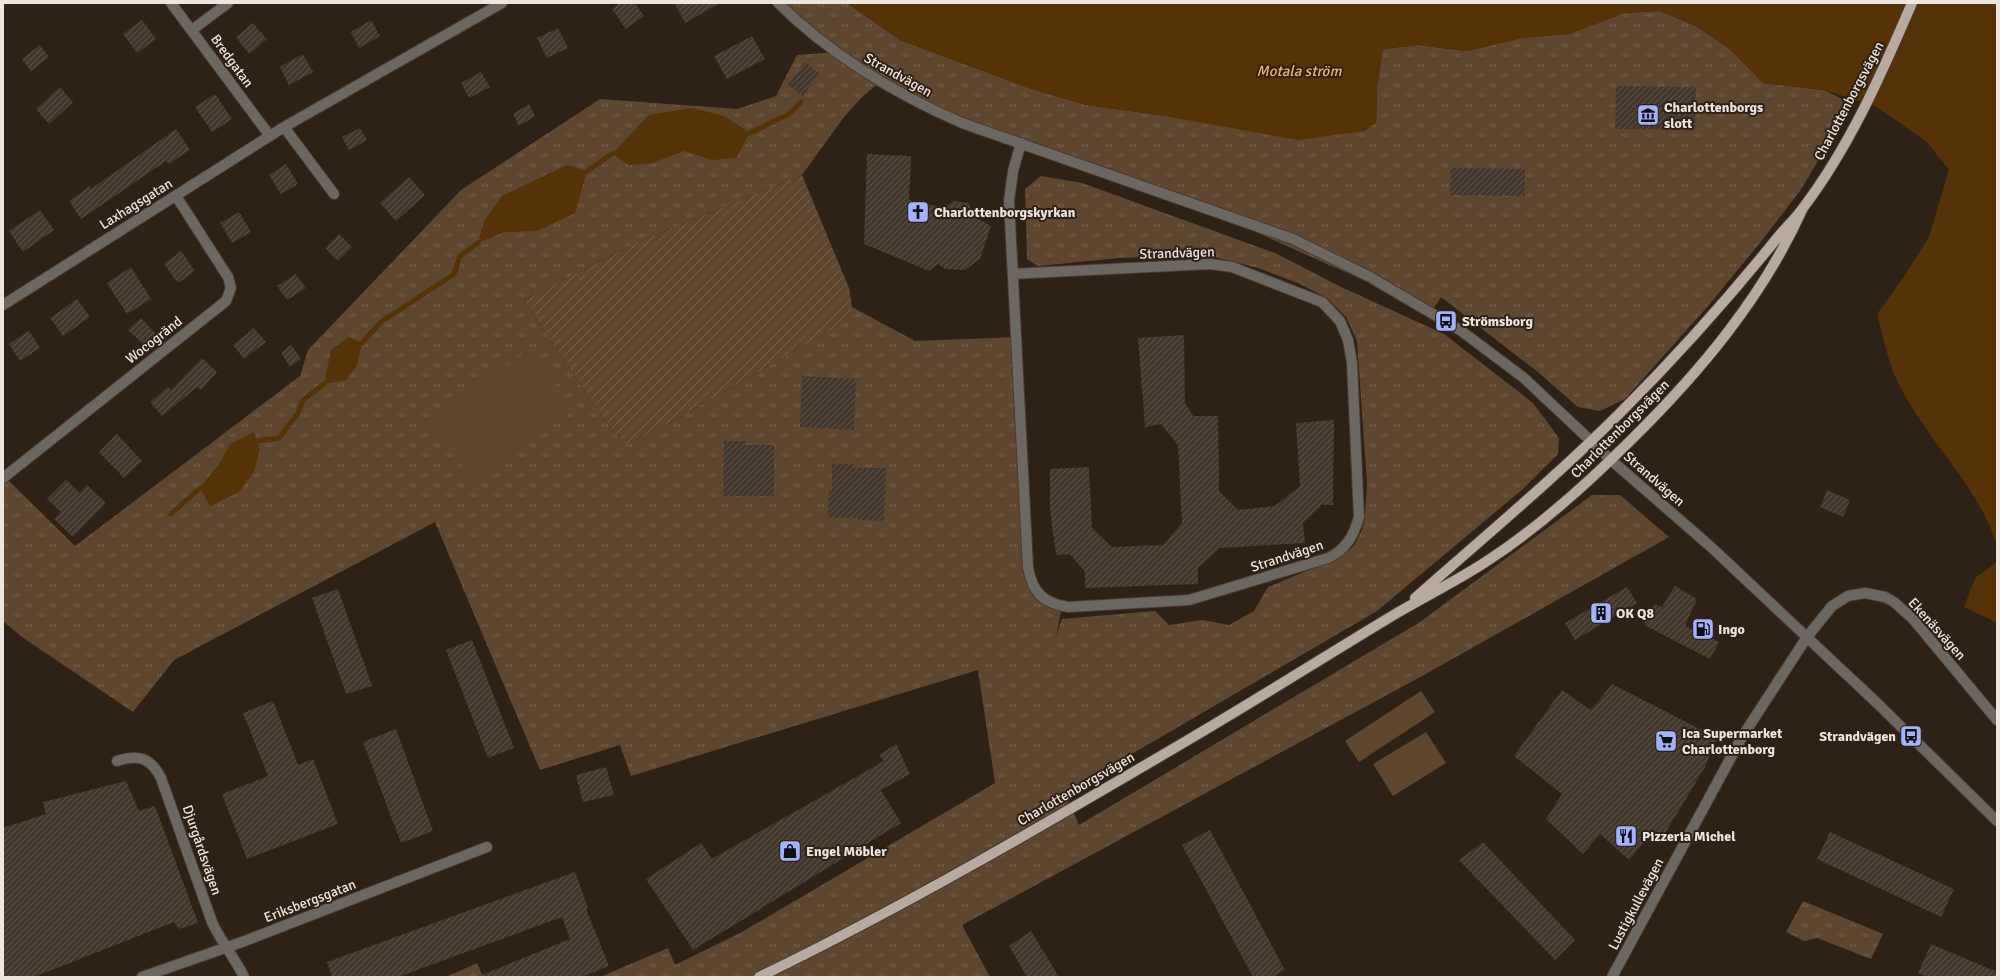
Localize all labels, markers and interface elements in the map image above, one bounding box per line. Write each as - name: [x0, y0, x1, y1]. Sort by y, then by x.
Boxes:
- street label: Bredgatan: [207, 31, 257, 91]
- street label: Charlottenborgsvägen: [1810, 39, 1888, 163]
- street label: Strandvägen: [861, 49, 935, 101]
- water label: Motala ström: [1257, 62, 1342, 80]
- place label: Charlottenborgs slott: [1664, 99, 1763, 132]
- museum icon: Charlottenborgs slott: [1635, 102, 1661, 128]
- street label: Laxhagsgatan: [96, 175, 176, 233]
- church icon: Charlottenborgskyrkan: [905, 199, 931, 225]
- place label: Charlottenborgskyrkan: [934, 204, 1076, 221]
- street label: Strandvägen: [1139, 243, 1215, 263]
- bus stop icon: Strömsborg: [1433, 308, 1459, 334]
- street label: Wocogränd: [122, 313, 186, 367]
- place label: Strömsborg: [1462, 313, 1533, 330]
- street label: Charlottenborgsvägen: [1567, 376, 1673, 482]
- street label: Strandvägen: [1620, 448, 1688, 510]
- street label: Strandvägen: [1249, 536, 1325, 576]
- street label: Ekenäsvägen: [1905, 594, 1969, 664]
- building icon: OK Q8: [1588, 600, 1614, 626]
- place label: OK Q8: [1616, 605, 1654, 622]
- fuel station icon: Ingo: [1690, 616, 1716, 642]
- place label: Ingo: [1718, 621, 1745, 638]
- bus stop icon: Strandvägen: [1898, 723, 1924, 749]
- place label: Ica Supermarket Charlottenborg: [1682, 725, 1783, 758]
- supermarket icon: Ica Supermarket Charlottenborg: [1653, 728, 1679, 754]
- place label: Strandvägen: [1819, 728, 1896, 745]
- street label: Charlottenborgsvägen: [1014, 749, 1138, 829]
- street label: Djurgårdsvägen: [179, 803, 225, 897]
- restaurant icon: Pizzeria Michel: [1613, 823, 1639, 849]
- place label: Pizzeria Michel: [1642, 828, 1736, 845]
- shop icon: Engel Möbler: [777, 838, 803, 864]
- place label: Engel Möbler: [806, 843, 887, 860]
- street label: Lustigkullevägen: [1605, 855, 1667, 953]
- street label: Eriksbergsgatan: [262, 876, 358, 926]

